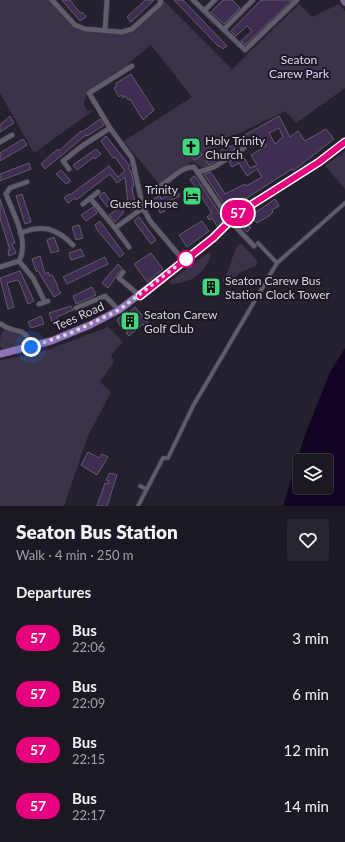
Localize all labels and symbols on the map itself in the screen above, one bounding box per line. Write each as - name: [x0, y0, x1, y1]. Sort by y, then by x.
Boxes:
- park label: Seaton Carew Park: [269, 52, 330, 81]
- place label: Holy Trinity Church: [205, 133, 266, 162]
- church icon: Holy Trinity Church: [180, 136, 202, 158]
- place label: Trinity Guest House: [110, 182, 179, 211]
- hotel icon: Trinity Guest House: [181, 185, 203, 207]
- line badge: 57: [220, 200, 256, 226]
- unlabelled marker: [177, 250, 195, 268]
- place label: Seaton Carew Bus Station Clock Tower: [225, 273, 331, 302]
- building icon: Seaton Carew Bus Station Clock Tower: [200, 276, 222, 298]
- street label: Tees Road: [52, 298, 106, 334]
- place label: Seaton Carew Golf Club: [144, 307, 218, 336]
- building icon: Seaton Carew Golf Club: [119, 310, 141, 332]
- your location: [21, 337, 41, 357]

